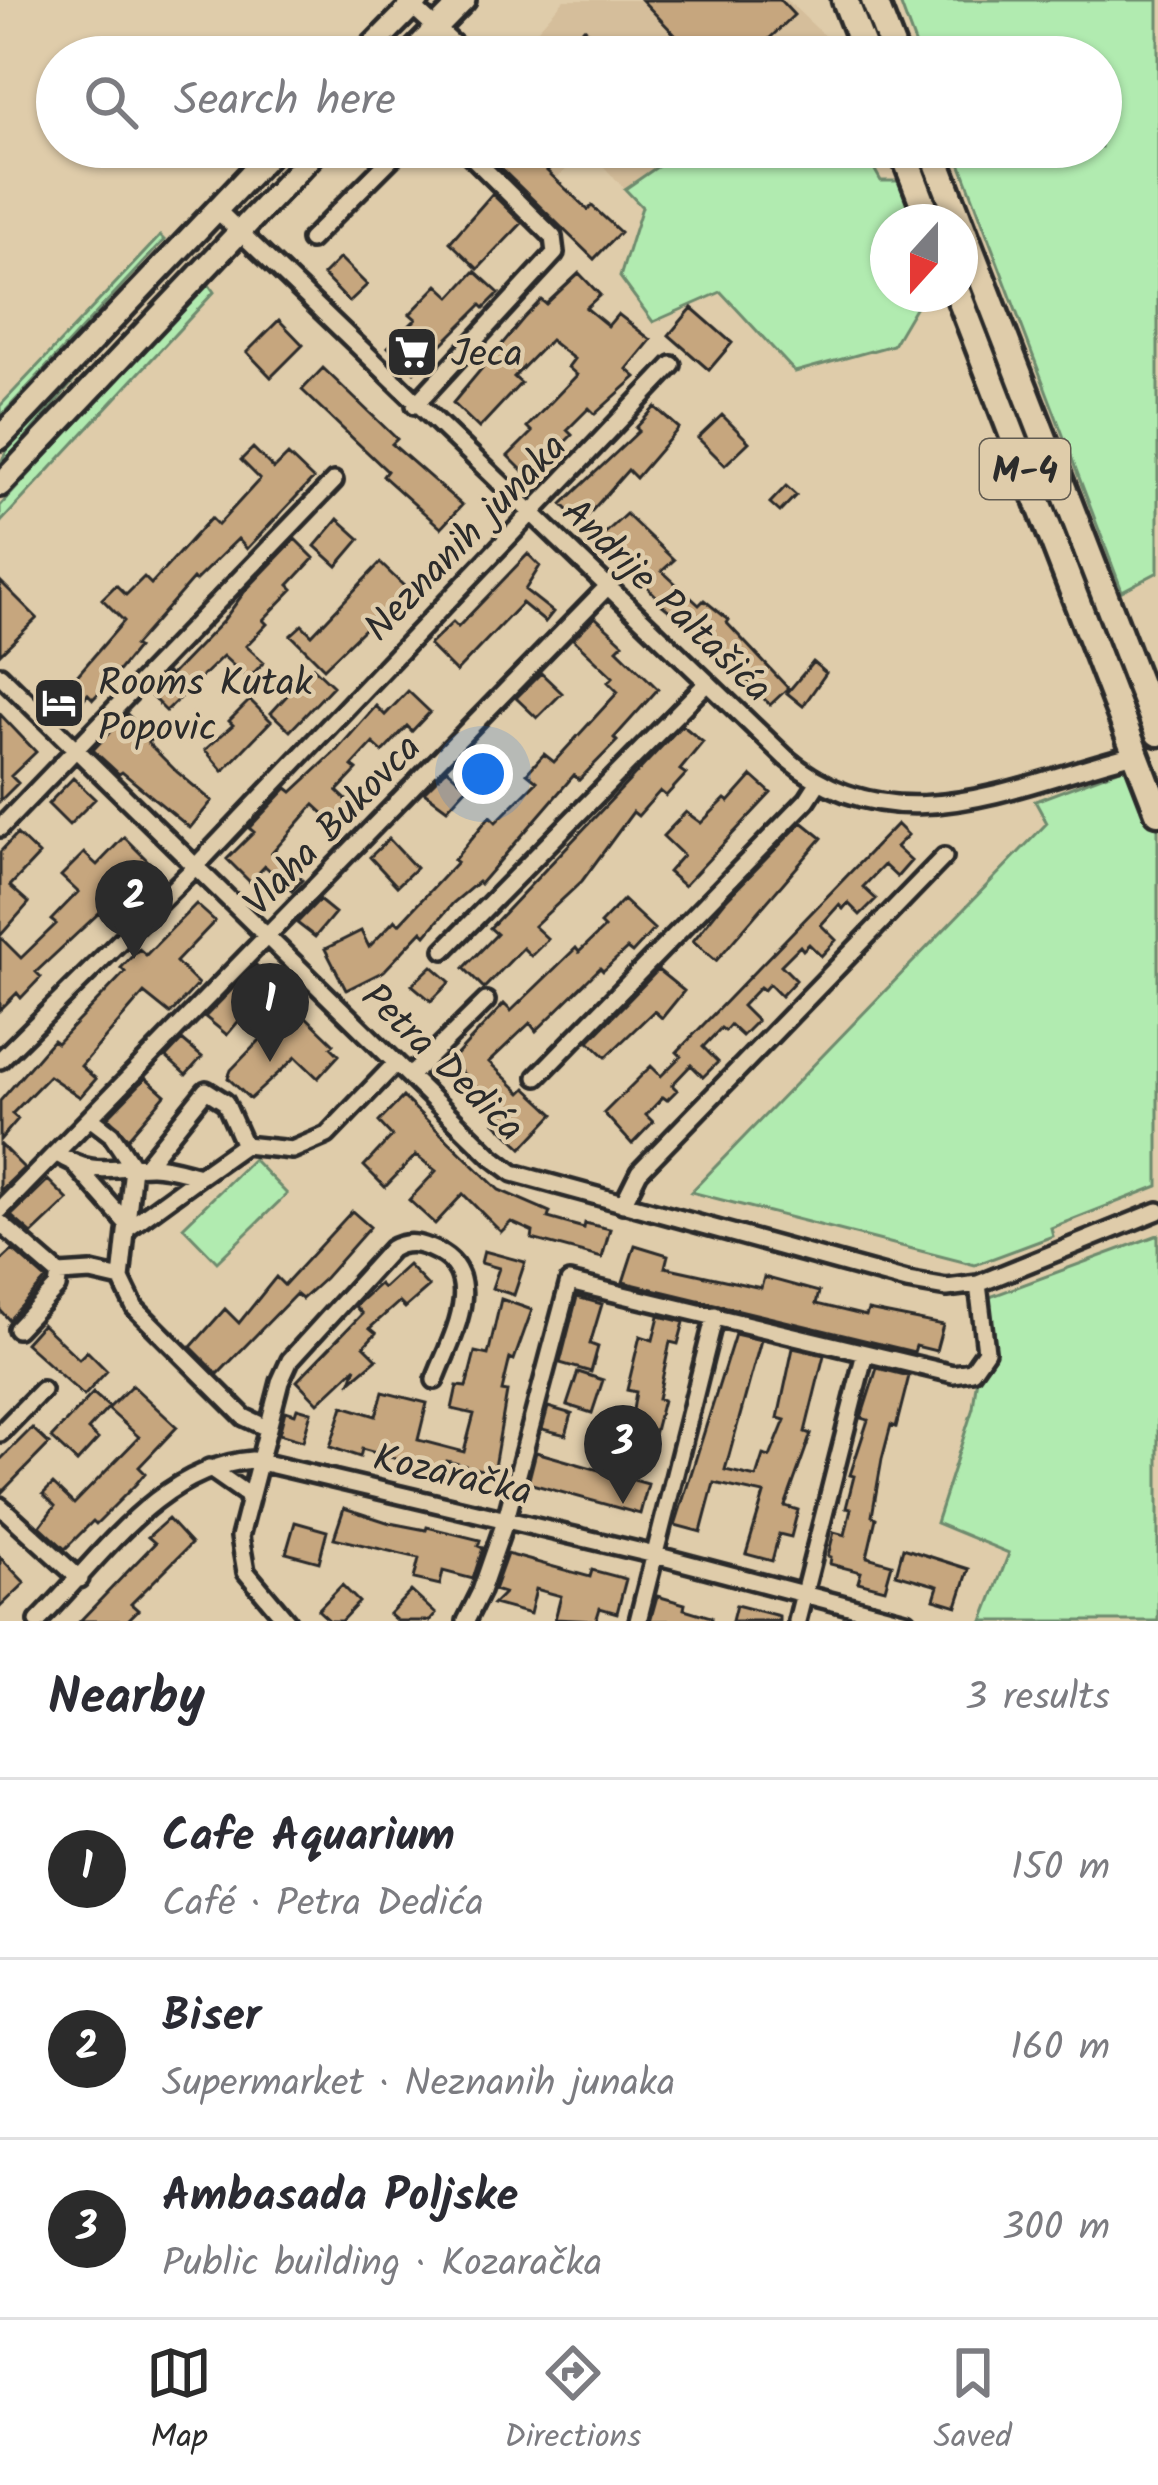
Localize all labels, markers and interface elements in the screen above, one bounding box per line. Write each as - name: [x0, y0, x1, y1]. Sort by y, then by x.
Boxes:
- search box: [36, 36, 1122, 168]
- text: Search here: [174, 66, 396, 138]
- icon: search: [78, 69, 144, 135]
- north arrow: [870, 204, 978, 312]
- supermarket icon: Jeca: [384, 324, 440, 380]
- place label: Jeca: [451, 325, 522, 387]
- street label: Neznanih junaka: [350, 420, 583, 658]
- road number: M-4: [980, 439, 1070, 499]
- street label: Andrije Paltašića: [545, 485, 785, 719]
- place label: Rooms Kutak Popovic: [98, 654, 314, 761]
- hotel icon: Rooms Kutak Popovic: [31, 675, 87, 731]
- street label: Vlaha Bukovca: [230, 721, 438, 933]
- your location: [453, 744, 513, 804]
- pin: 2: [95, 860, 173, 959]
- pin: 1: [231, 963, 309, 1062]
- street label: Petra Dedića: [345, 969, 538, 1158]
- pin: 3: [584, 1405, 662, 1504]
- street label: Kozaračka: [366, 1429, 538, 1525]
- text: Nearby: [48, 1659, 205, 1740]
- text: 3 results: [965, 1668, 1110, 1730]
- text: Cafe Aquarium: [162, 1802, 455, 1874]
- text: 1: [81, 1838, 93, 1900]
- text: 150 m: [1011, 1838, 1110, 1900]
- text: Café · Petra Dedića: [162, 1874, 484, 1936]
- text: Biser: [162, 1982, 261, 2054]
- text: 2: [76, 2018, 98, 2080]
- text: 160 m: [1010, 2018, 1110, 2080]
- text: Supermarket · Neznanih junaka: [162, 2054, 675, 2116]
- text: Ambasada Poljske: [162, 2162, 518, 2234]
- text: 3: [76, 2198, 98, 2260]
- text: 300 m: [1002, 2198, 1110, 2260]
- text: Public building · Kozaračka: [162, 2234, 602, 2296]
- tab: Map: [146, 2340, 212, 2465]
- tab: Directions: [504, 2340, 641, 2465]
- tab: Saved: [934, 2340, 1012, 2465]

